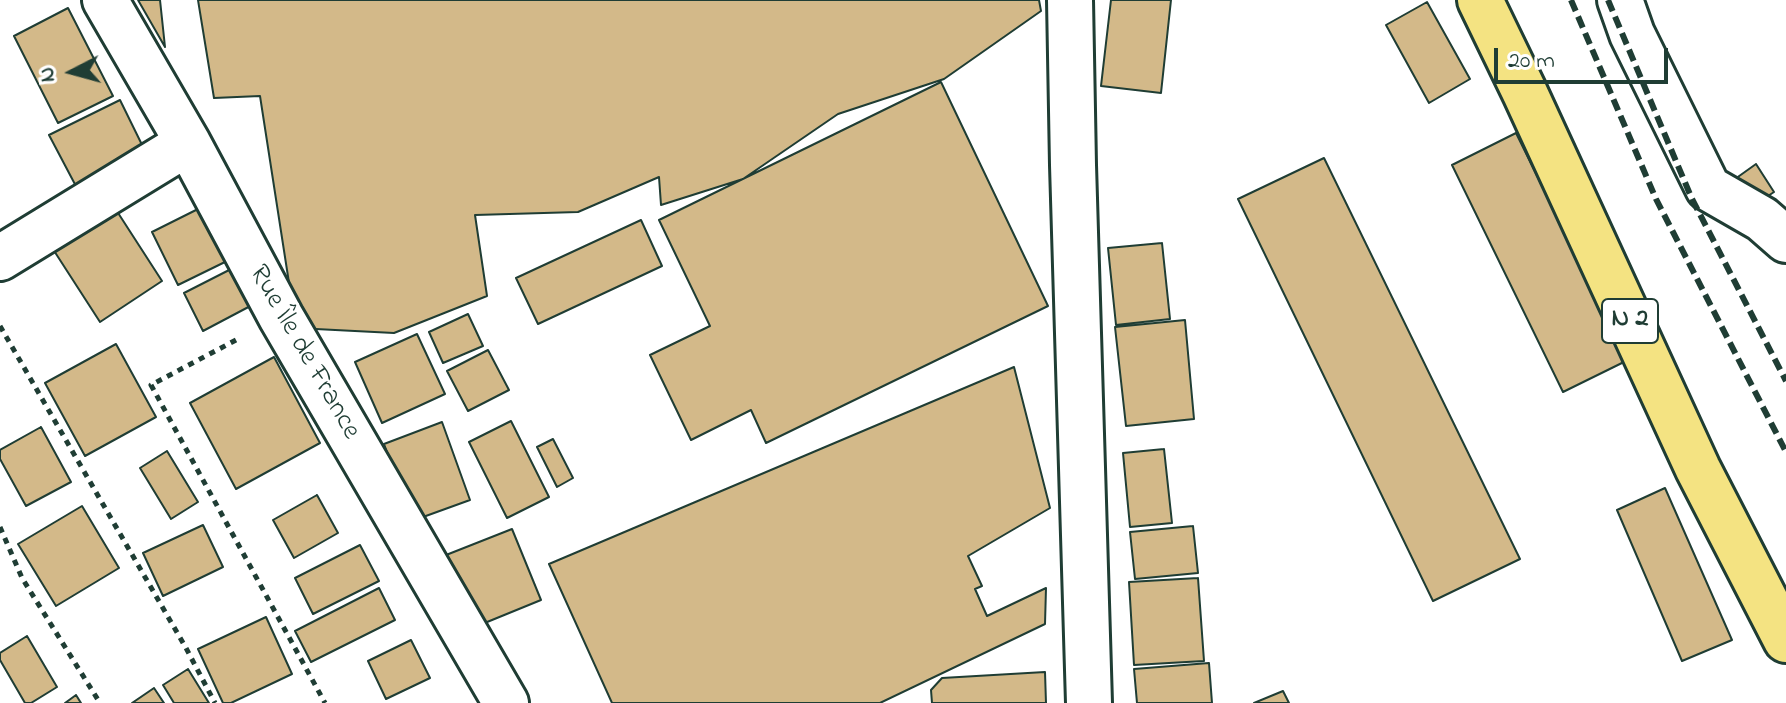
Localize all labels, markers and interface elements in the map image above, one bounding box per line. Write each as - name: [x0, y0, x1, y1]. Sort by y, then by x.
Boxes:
- north arrow: [32, 32, 112, 112]
- scale bar: [1498, 32, 1672, 82]
- text: 20 m: [1508, 44, 1555, 79]
- text: N: [31, 65, 65, 84]
- street label: Rue Île de France: [240, 260, 366, 446]
- road number: N 2: [1602, 299, 1658, 343]

